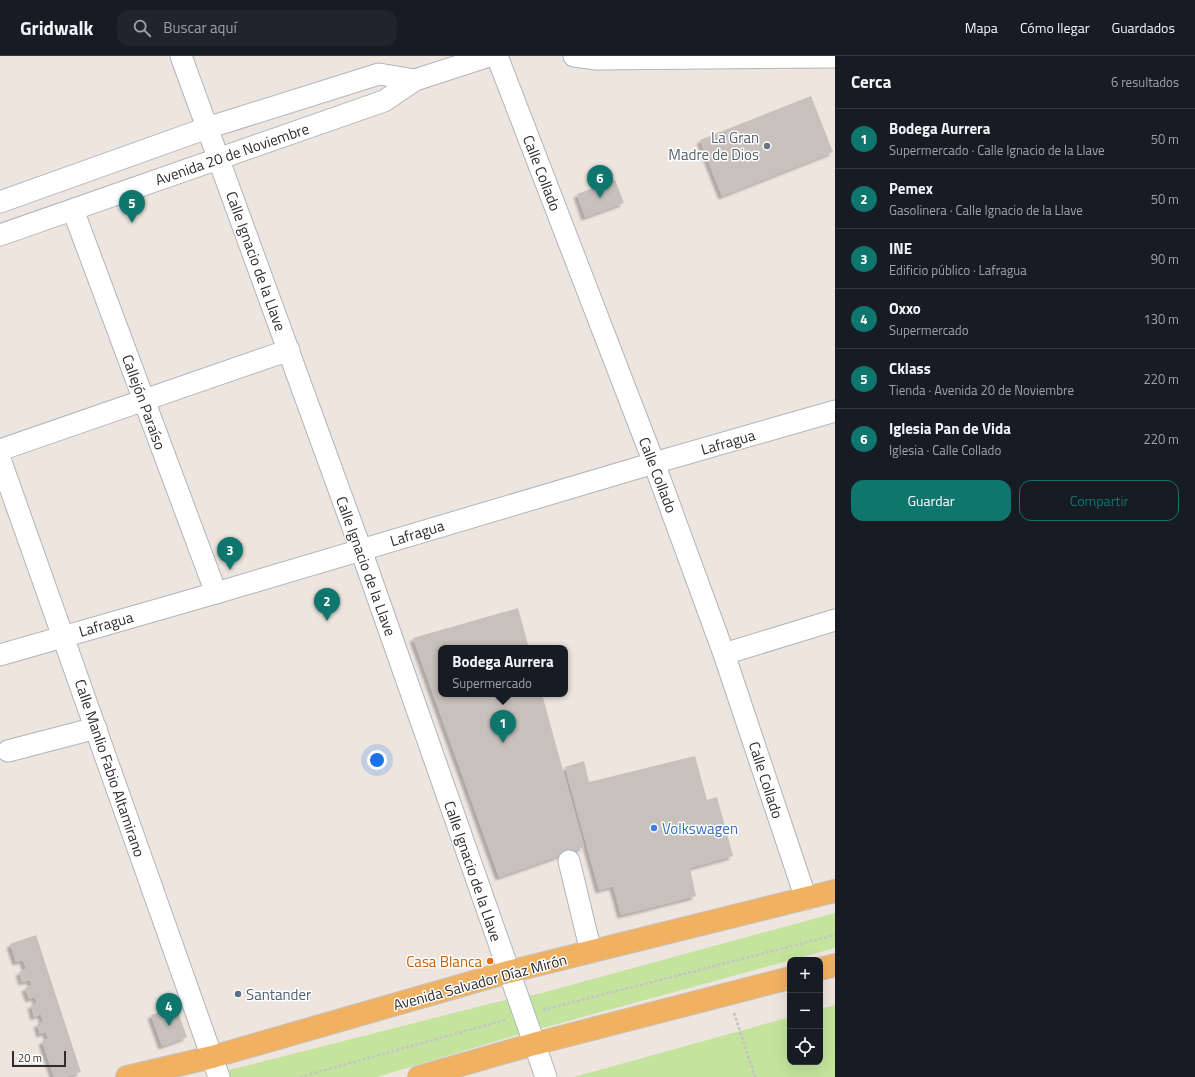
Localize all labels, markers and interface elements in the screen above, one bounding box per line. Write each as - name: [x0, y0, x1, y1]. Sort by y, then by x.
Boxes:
- search box: [117, 10, 397, 46]
- text: Gridwalk: [20, 13, 93, 42]
- text: Buscar aquí: [163, 16, 237, 39]
- icon: search: [131, 17, 153, 39]
- text: Mapa: [965, 17, 998, 38]
- text: Cómo llegar: [1020, 17, 1090, 38]
- text: Guardados: [1112, 17, 1175, 38]
- text: Cerca: [851, 69, 891, 95]
- text: 6 resultados: [1111, 72, 1179, 92]
- street label: Avenida 20 de Noviembre: [152, 117, 312, 191]
- text: Bodega Aurrera: [889, 117, 990, 140]
- place label: La Gran Madre de Dios: [668, 126, 759, 166]
- text: 1: [860, 129, 868, 149]
- text: 50 m: [1151, 129, 1179, 149]
- street label: Calle Collado: [517, 132, 567, 214]
- text: Supermercado · Calle Ignacio de la Llave: [889, 140, 1105, 160]
- marker: La Gran Madre de Dios: [762, 141, 772, 151]
- pin: 6: [587, 165, 613, 198]
- text: Pemex: [889, 177, 933, 200]
- street label: Calle Ignacio de la Llave: [220, 188, 292, 334]
- text: 2: [860, 189, 868, 209]
- text: 50 m: [1151, 189, 1179, 209]
- pin: 5: [119, 190, 145, 223]
- text: Gasolinera · Calle Ignacio de la Llave: [889, 200, 1083, 220]
- text: INE: [889, 237, 912, 260]
- text: 3: [860, 249, 868, 269]
- text: 90 m: [1151, 249, 1179, 269]
- text: Edificio público · Lafragua: [889, 260, 1027, 280]
- text: Oxxo: [889, 297, 921, 320]
- text: 4: [860, 309, 868, 329]
- text: 130 m: [1143, 309, 1179, 329]
- text: Supermercado: [889, 320, 969, 340]
- street label: Callejón Paraíso: [116, 351, 172, 453]
- text: Cklass: [889, 357, 931, 380]
- text: 5: [860, 369, 868, 389]
- text: 220 m: [1143, 369, 1179, 389]
- text: Tienda · Avenida 20 de Noviembre: [889, 380, 1074, 400]
- text: Iglesia Pan de Vida: [889, 417, 1011, 440]
- street label: Lafragua: [698, 423, 758, 461]
- text: 6: [860, 429, 868, 449]
- text: 220 m: [1143, 429, 1179, 449]
- street label: Calle Collado: [633, 434, 683, 516]
- text: Iglesia · Calle Collado: [889, 440, 1001, 460]
- button: Guardar: [851, 480, 1011, 521]
- button: Compartir: [1019, 480, 1179, 521]
- street label: Calle Ignacio de la Llave: [330, 493, 402, 639]
- street label: Lafragua: [387, 514, 447, 552]
- pin: 3: [217, 537, 243, 570]
- pin: 2: [314, 588, 340, 621]
- street label: Lafragua: [76, 605, 136, 643]
- popup: [438, 645, 568, 697]
- text: Bodega Aurrera: [452, 650, 554, 673]
- text: Supermercado: [452, 673, 532, 693]
- street label: Calle Manlio Fabio Altamirano: [69, 676, 151, 860]
- pin: 1: [490, 710, 516, 743]
- street label: Calle Collado: [743, 739, 789, 822]
- your location: [367, 750, 387, 770]
- street label: Calle Ignacio de la Llave: [438, 798, 508, 944]
- place label: Volkswagen: [662, 817, 738, 840]
- marker: Volkswagen: [649, 823, 659, 833]
- street label: Avenida Salvador Díaz Mirón: [391, 948, 569, 1016]
- place label: Casa Blanca: [406, 950, 482, 973]
- marker: Casa Blanca: [485, 956, 495, 966]
- map controls: [787, 957, 823, 1065]
- button: +: [787, 957, 823, 993]
- place label: Santander: [246, 983, 311, 1006]
- marker: Santander: [233, 989, 243, 999]
- pin: 4: [156, 993, 182, 1026]
- button: −: [787, 993, 823, 1029]
- button: locate: [787, 1029, 823, 1065]
- scale bar: [12, 1049, 66, 1068]
- text: 20 m: [18, 1050, 42, 1066]

